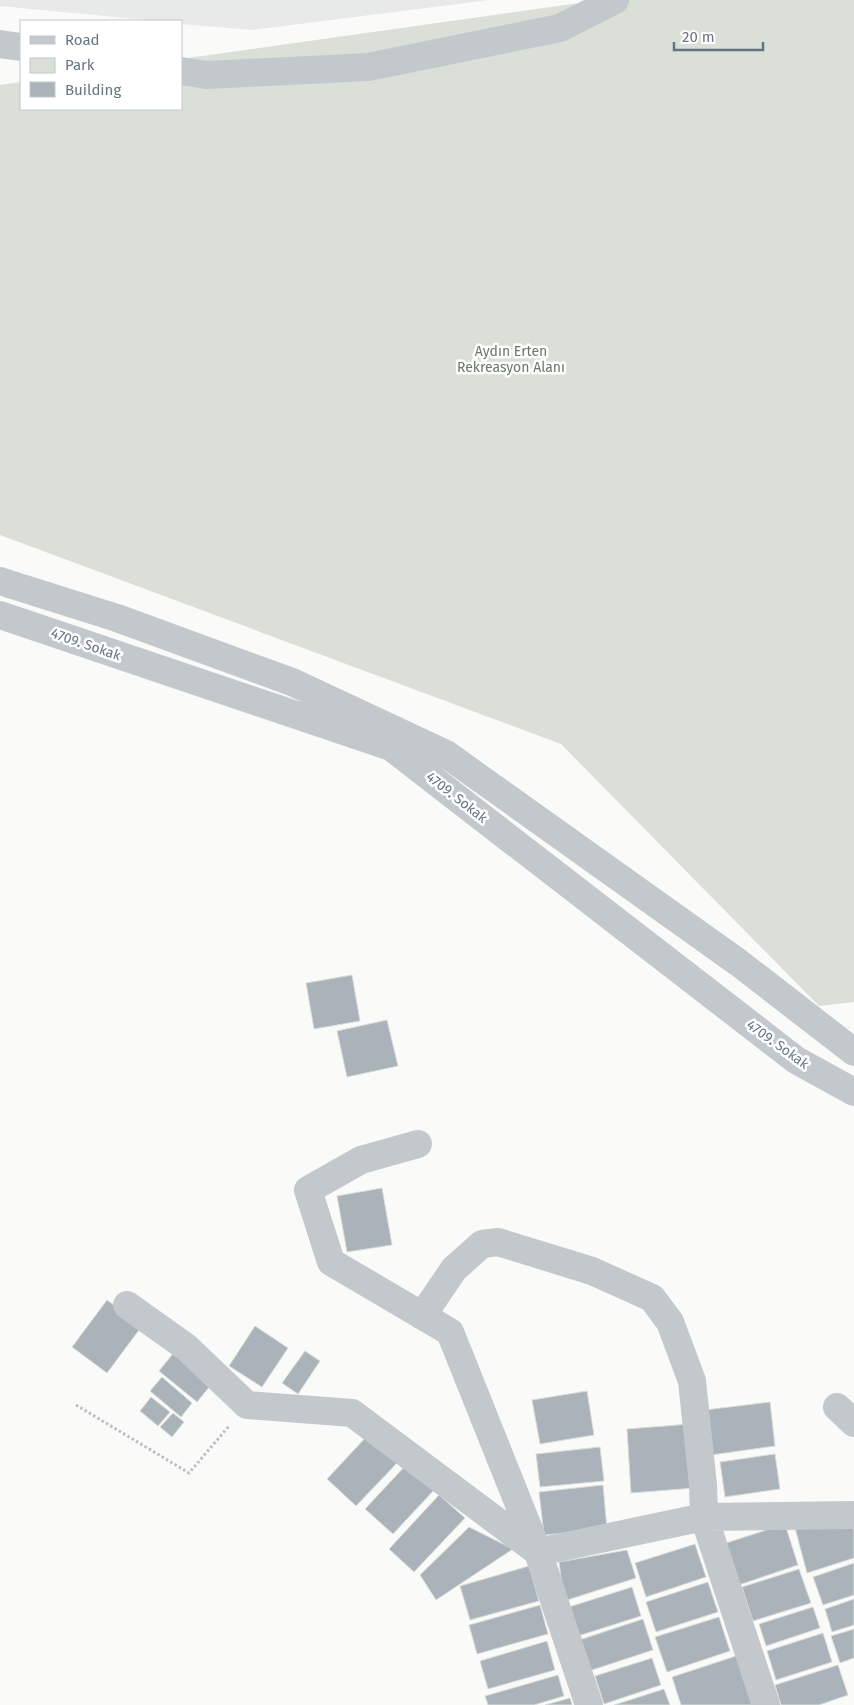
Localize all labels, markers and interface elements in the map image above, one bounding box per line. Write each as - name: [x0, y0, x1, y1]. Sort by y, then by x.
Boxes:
- legend: [20, 20, 182, 110]
- scale bar: [674, 20, 763, 52]
- text: 20 m: [682, 28, 715, 46]
- text: Road: [65, 31, 100, 49]
- text: Park: [65, 56, 95, 74]
- text: Building: [65, 81, 121, 99]
- park label: Aydın Erten Rekreasyon Alanı: [457, 343, 565, 376]
- street label: 4709. Sokak: [49, 625, 124, 665]
- street label: 4709. Sokak: [423, 768, 491, 827]
- street label: 4709. Sokak: [743, 1016, 813, 1073]

